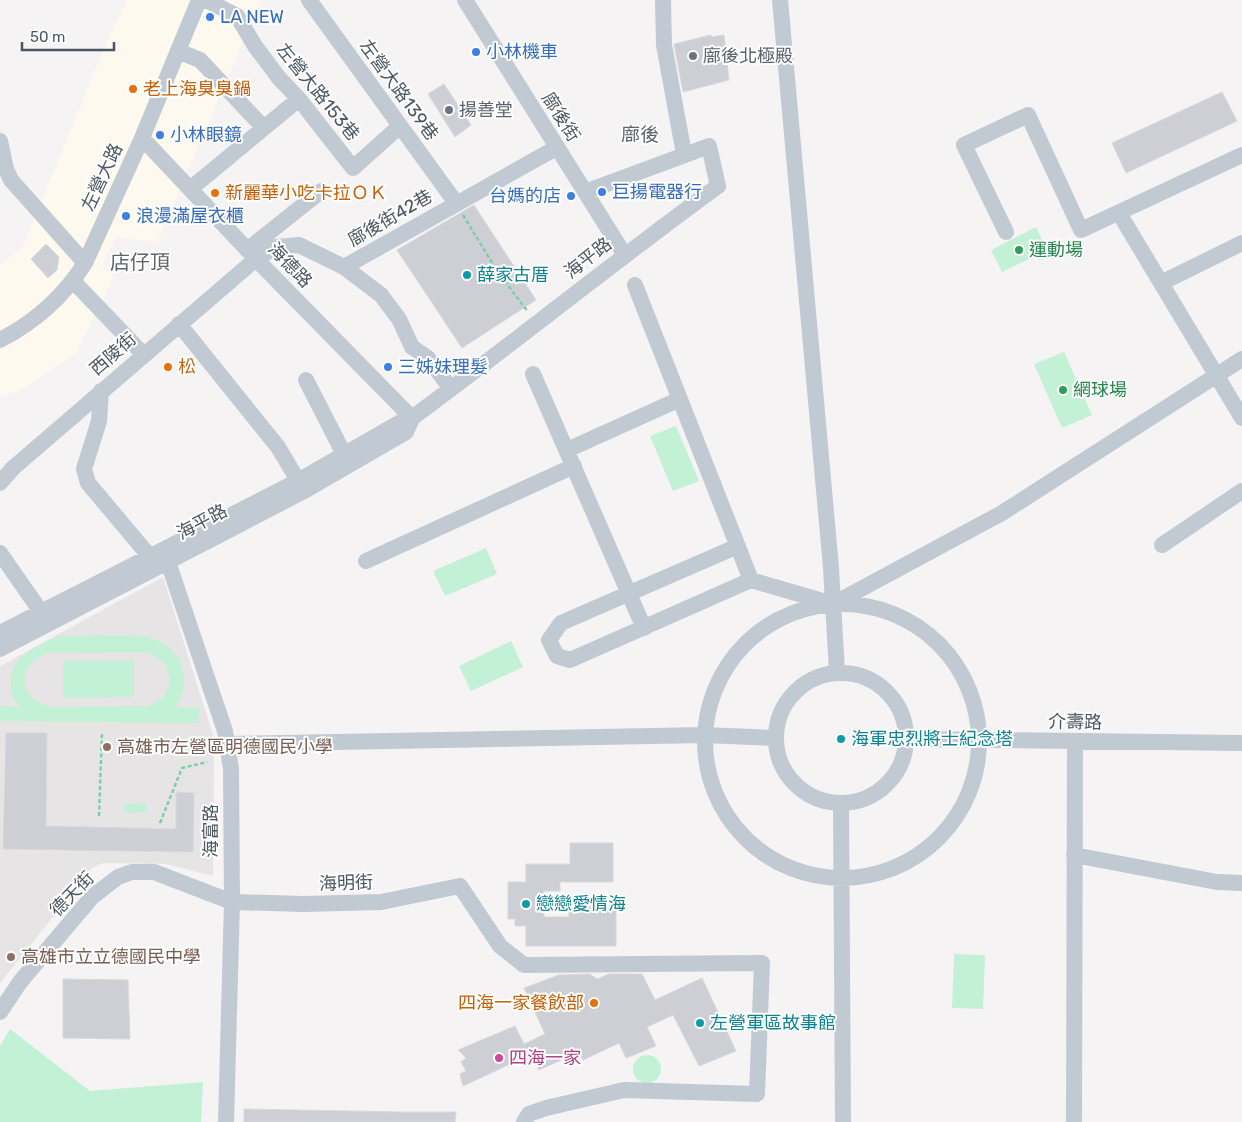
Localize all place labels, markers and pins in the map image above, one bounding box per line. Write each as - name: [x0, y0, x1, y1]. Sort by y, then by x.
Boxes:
- place label: LA NEW: [220, 6, 284, 28]
- marker: LA NEW: [204, 11, 216, 23]
- place label: 小林機車: [486, 41, 558, 63]
- place label: 廍後北極殿: [703, 45, 793, 67]
- marker: 小林機車: [470, 46, 482, 58]
- marker: 廍後北極殿: [687, 50, 699, 62]
- place label: 老上海臭臭鍋: [143, 78, 251, 100]
- marker: 老上海臭臭鍋: [127, 83, 139, 95]
- place label: 揚善堂: [459, 99, 513, 121]
- marker: 揚善堂: [443, 104, 455, 116]
- place label: 小林眼鏡: [170, 124, 242, 146]
- marker: 小林眼鏡: [154, 129, 166, 141]
- place label: 巨揚電器行: [612, 181, 702, 203]
- place label: 新麗華小吃卡拉ＯＫ: [225, 182, 387, 204]
- place label: 台媽的店: [489, 185, 561, 207]
- marker: 巨揚電器行: [596, 186, 608, 198]
- marker: 新麗華小吃卡拉ＯＫ: [209, 187, 221, 199]
- marker: 台媽的店: [565, 190, 577, 202]
- place label: 浪漫滿屋衣櫃: [136, 205, 244, 227]
- marker: 浪漫滿屋衣櫃: [120, 210, 132, 222]
- place label: 運動場: [1029, 239, 1083, 261]
- marker: 運動場: [1013, 244, 1025, 256]
- place label: 薛家古厝: [477, 264, 549, 286]
- marker: 薛家古厝: [461, 269, 473, 281]
- place label: 松: [178, 356, 196, 378]
- place label: 三姊妹理髮: [398, 356, 488, 378]
- marker: 松: [162, 361, 174, 373]
- marker: 三姊妹理髮: [382, 361, 394, 373]
- place label: 網球場: [1073, 379, 1127, 401]
- marker: 網球場: [1057, 384, 1069, 396]
- place label: 海軍忠烈將士紀念塔: [851, 728, 1013, 750]
- marker: 海軍忠烈將士紀念塔: [835, 733, 847, 745]
- place label: 高雄市左營區明德國民小學: [117, 736, 333, 758]
- marker: 高雄市左營區明德國民小學: [101, 741, 113, 753]
- place label: 戀戀愛情海: [536, 893, 626, 915]
- marker: 戀戀愛情海: [520, 898, 532, 910]
- place label: 高雄市立立德國民中學: [21, 946, 201, 968]
- marker: 高雄市立立德國民中學: [5, 951, 17, 963]
- place label: 四海一家餐飲部: [458, 992, 584, 1014]
- marker: 四海一家餐飲部: [588, 997, 600, 1009]
- place label: 左營軍區故事館: [710, 1012, 836, 1034]
- marker: 左營軍區故事館: [694, 1017, 706, 1029]
- place label: 四海一家: [509, 1047, 581, 1069]
- marker: 四海一家: [493, 1052, 505, 1064]

